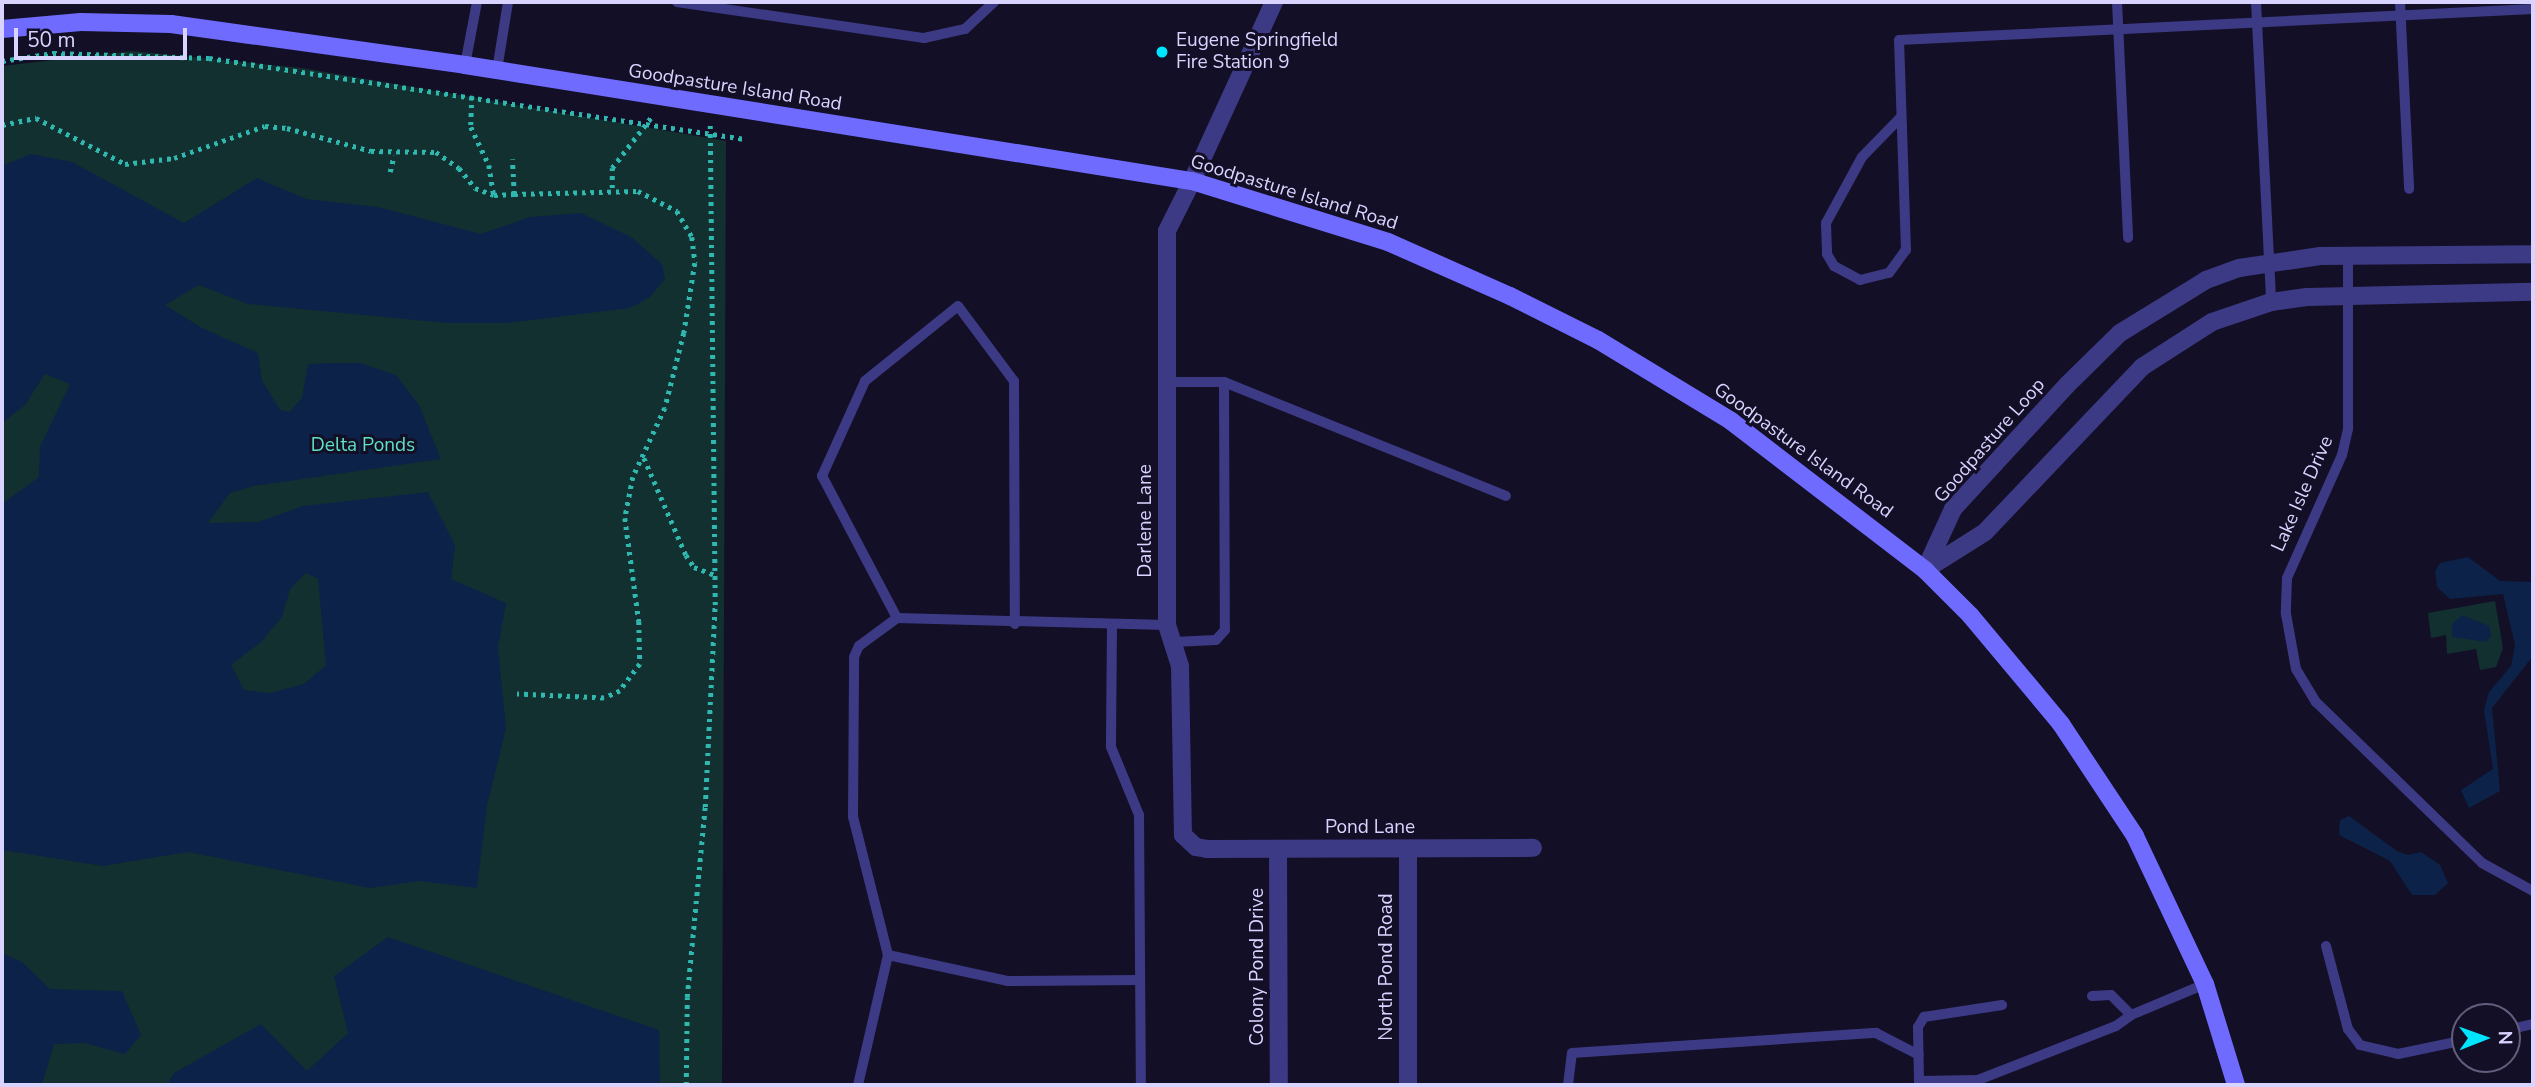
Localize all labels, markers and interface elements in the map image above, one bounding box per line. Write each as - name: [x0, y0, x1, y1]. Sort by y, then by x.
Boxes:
- scale bar: [18, 14, 191, 58]
- text: 50 m: [27, 26, 76, 54]
- place label: Eugene Springfield Fire Station 9: [1176, 30, 1338, 74]
- marker: Eugene Springfield Fire Station 9: [1154, 44, 1170, 60]
- street label: Goodpasture Island Road: [627, 60, 843, 116]
- street label: Goodpasture Island Road: [1187, 151, 1401, 235]
- street label: Goodpasture Loop: [1930, 374, 2050, 508]
- street label: Goodpasture Island Road: [1709, 378, 1897, 524]
- street label: Lake Isle Drive: [2267, 433, 2339, 555]
- park label: Delta Ponds: [311, 435, 415, 457]
- street label: Darlene Lane: [1135, 464, 1157, 578]
- street label: Pond Lane: [1325, 817, 1415, 839]
- street label: Colony Pond Drive: [1247, 888, 1269, 1046]
- street label: North Pond Road: [1376, 893, 1398, 1041]
- north arrow: [2451, 1003, 2521, 1073]
- text: N: [2492, 1030, 2518, 1045]

